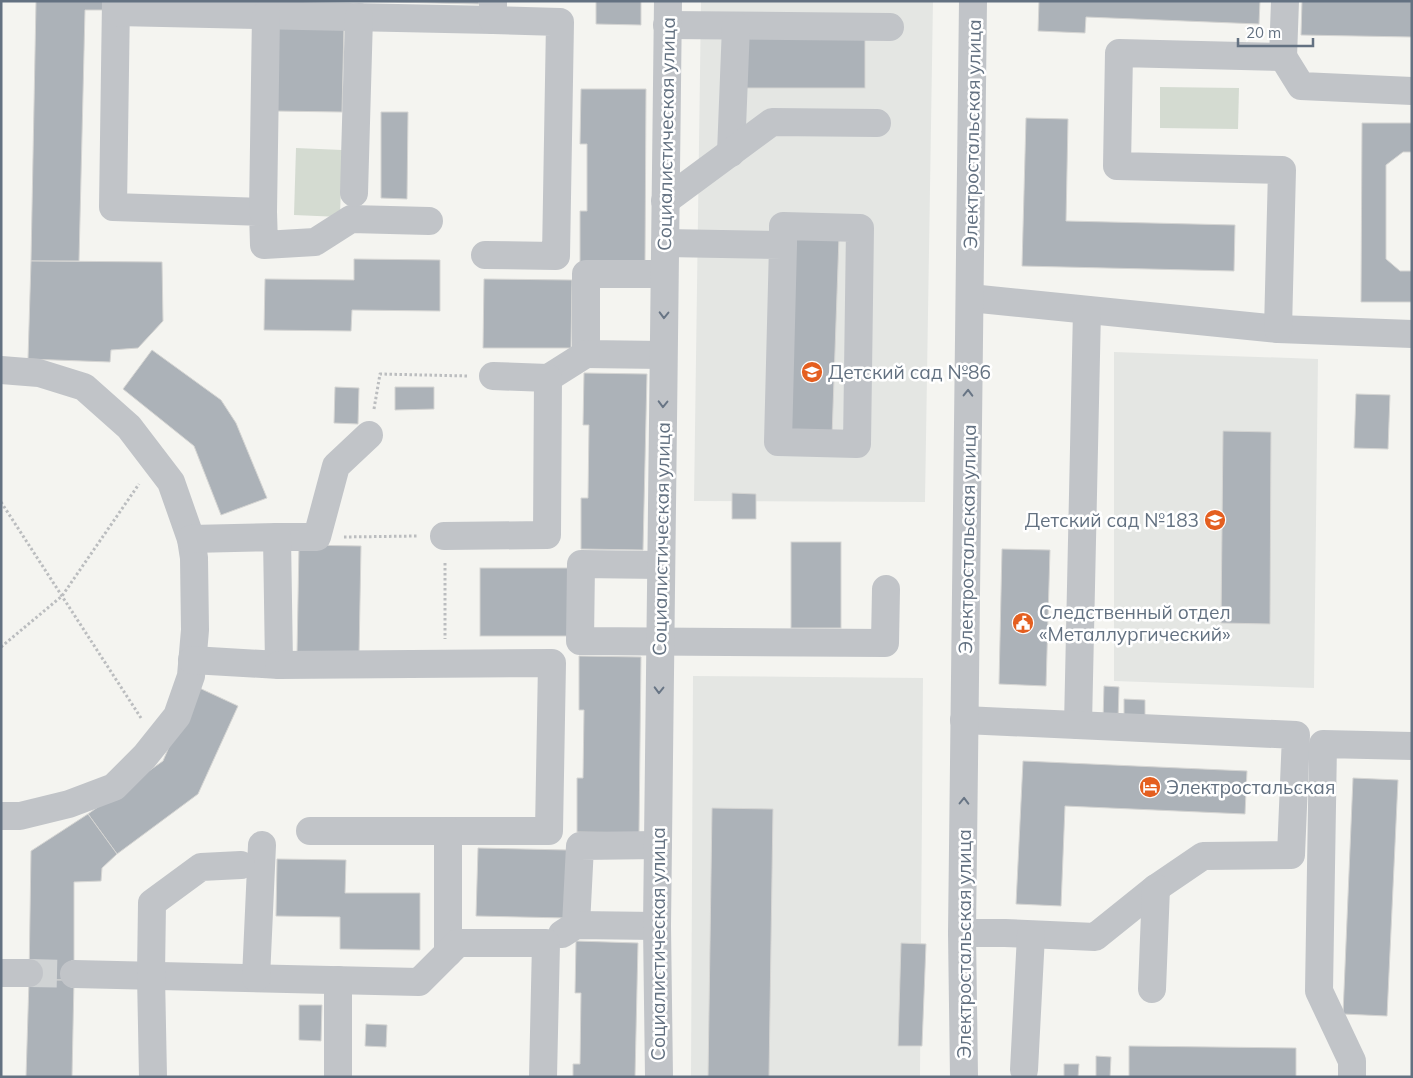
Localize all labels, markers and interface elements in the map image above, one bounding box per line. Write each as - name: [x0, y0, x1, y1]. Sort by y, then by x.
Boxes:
- scale bar: [1238, 15, 1313, 47]
- street label: Социалистическая улица: [652, 17, 680, 251]
- street label: Электростальская улица: [958, 19, 986, 249]
- text: 20 m: [1246, 23, 1281, 42]
- one-way arrow: [659, 311, 669, 319]
- school or university icon: Детский сад №86: [800, 360, 824, 384]
- place label: Детский сад №86: [828, 360, 991, 384]
- one-way arrow: [963, 389, 974, 397]
- one-way arrow: [658, 400, 668, 408]
- street label: Социалистическая улица: [647, 422, 675, 656]
- street label: Электростальская улица: [953, 424, 981, 654]
- place label: Детский сад №183: [1025, 508, 1199, 532]
- school or university icon: Детский сад №183: [1203, 508, 1227, 532]
- place label: Следственный отдел «Металлургический»: [1039, 600, 1231, 646]
- public building icon: Следственный отдел «Металлургический»: [1011, 611, 1035, 635]
- one-way arrow: [654, 687, 665, 695]
- hotel icon: Электростальская: [1138, 775, 1162, 799]
- place label: Электростальская: [1166, 775, 1335, 799]
- one-way arrow: [958, 796, 969, 804]
- street label: Социалистическая улица: [646, 827, 670, 1061]
- street label: Электростальская улица: [952, 829, 976, 1059]

